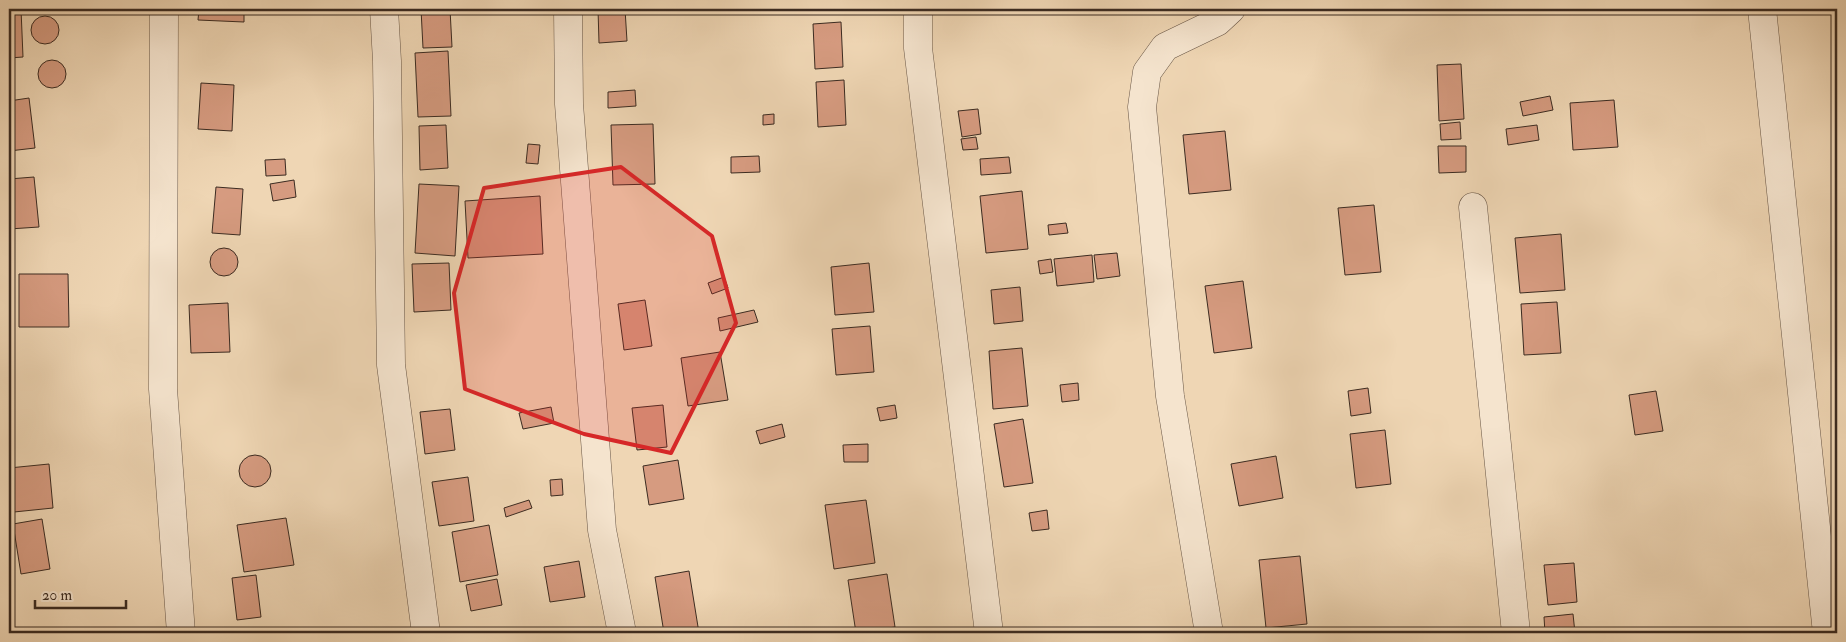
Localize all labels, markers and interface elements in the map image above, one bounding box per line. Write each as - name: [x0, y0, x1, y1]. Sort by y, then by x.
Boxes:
- scale bar: [35, 577, 126, 609]
- text: 20 m: [42, 586, 72, 605]

